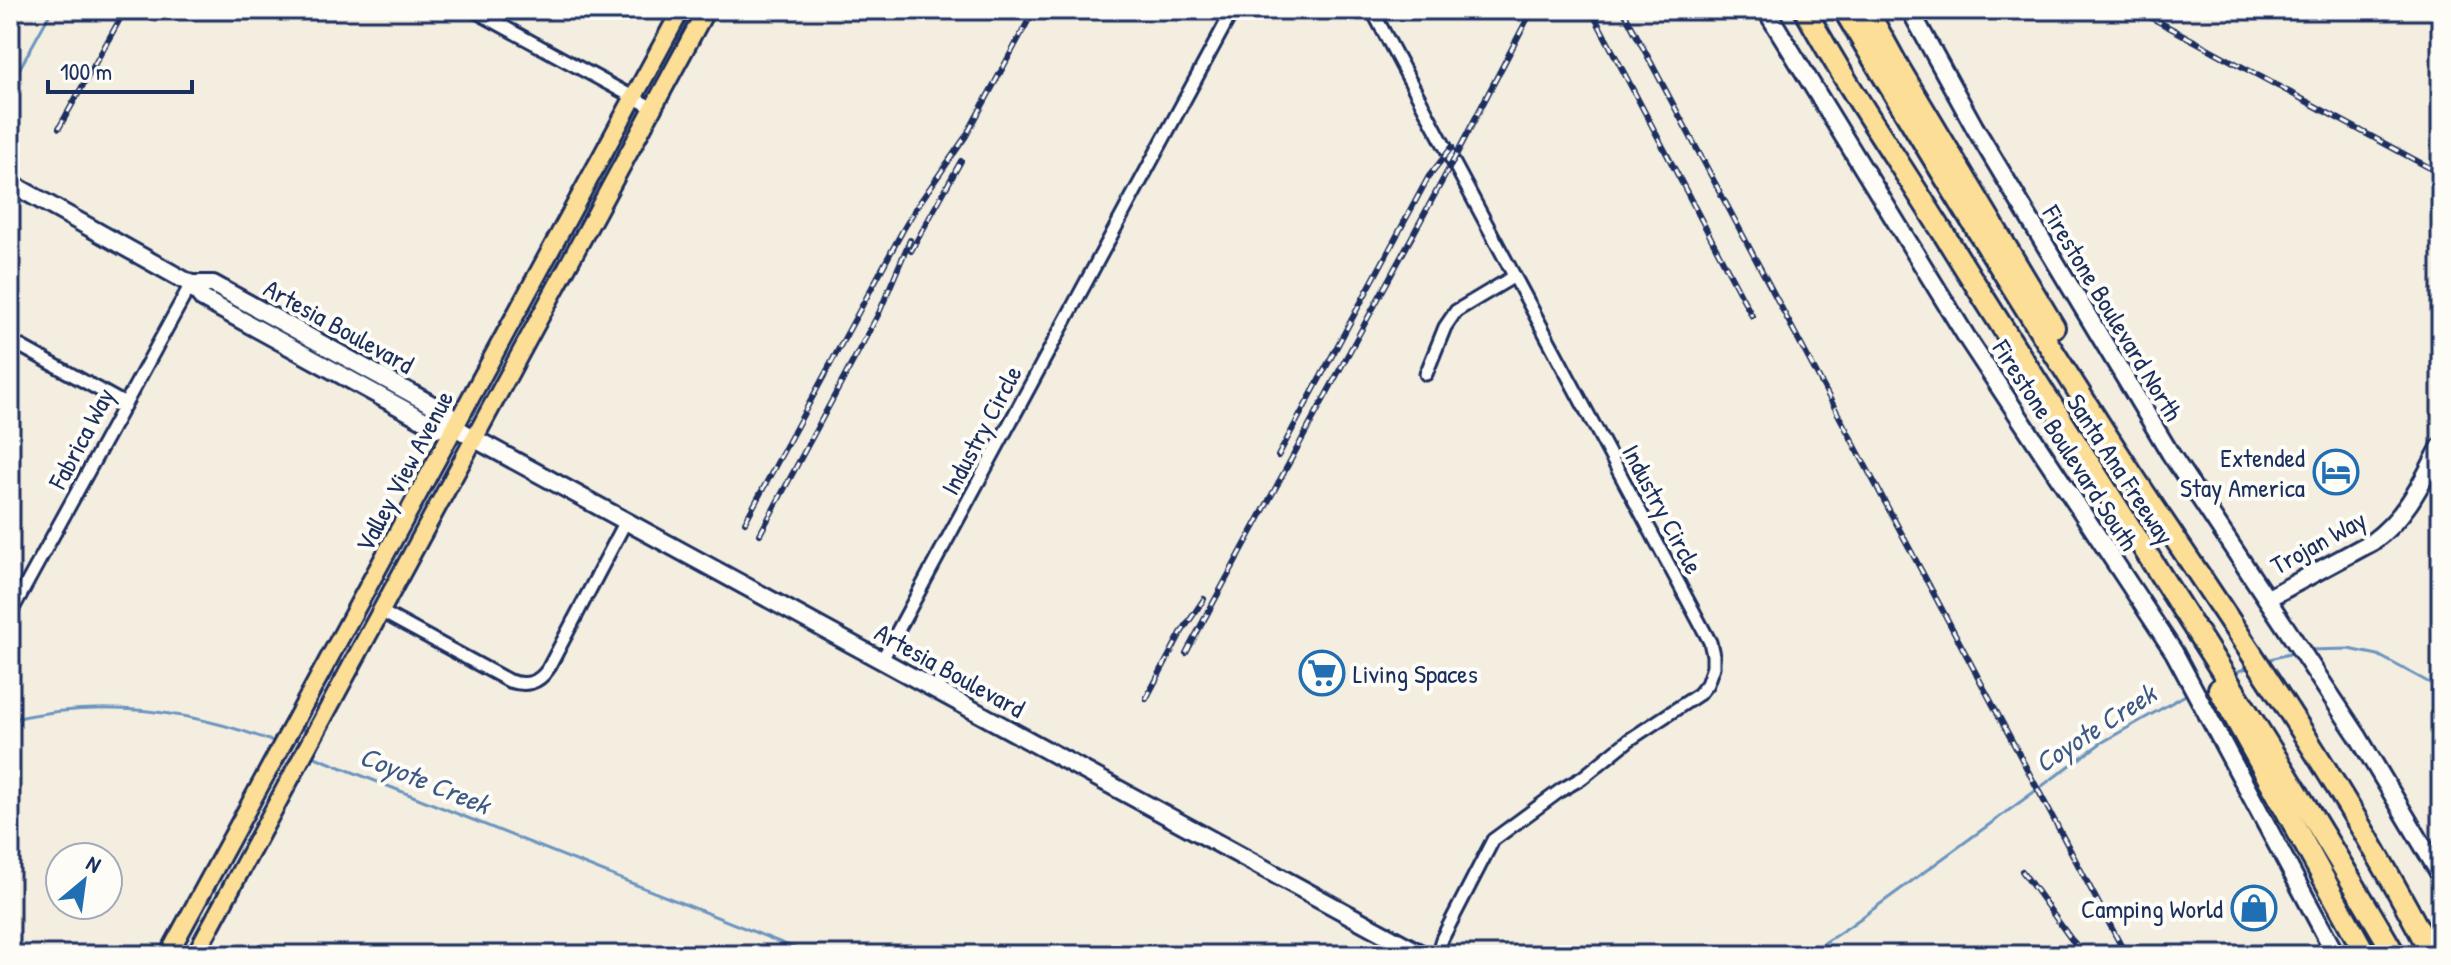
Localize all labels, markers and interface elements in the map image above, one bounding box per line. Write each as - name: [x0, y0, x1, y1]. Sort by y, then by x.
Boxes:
- scale bar: [48, 44, 192, 94]
- text: 100 m: [60, 55, 112, 87]
- street label: Firestone Boulevard North: [2034, 198, 2191, 427]
- street label: Artesia Boulevard: [258, 270, 420, 382]
- street label: Firestone Boulevard South: [1984, 332, 2147, 557]
- street label: Industry Circle: [932, 359, 1030, 501]
- street label: Fabrica Way: [39, 381, 122, 496]
- street label: Valley View Avenue: [347, 384, 461, 558]
- street label: Santa Ana Freeway: [2059, 387, 2183, 551]
- street label: Industry Circle: [1614, 438, 1712, 580]
- place label: Extended Stay America: [2180, 440, 2305, 505]
- hotel icon: Extended Stay America: [2312, 448, 2360, 496]
- street label: Trojan Way: [2264, 502, 2372, 582]
- street label: Artesia Boulevard: [869, 614, 1031, 726]
- supermarket icon: Living Spaces: [1298, 649, 1346, 697]
- place label: Living Spaces: [1353, 656, 1478, 691]
- water label: Coyote Creek: [2027, 673, 2165, 781]
- water label: Coyote Creek: [354, 737, 498, 824]
- north arrow: [44, 841, 124, 921]
- text: N: [81, 848, 106, 880]
- shop icon: Camping World: [2230, 884, 2278, 932]
- place label: Camping World: [2081, 891, 2223, 926]

